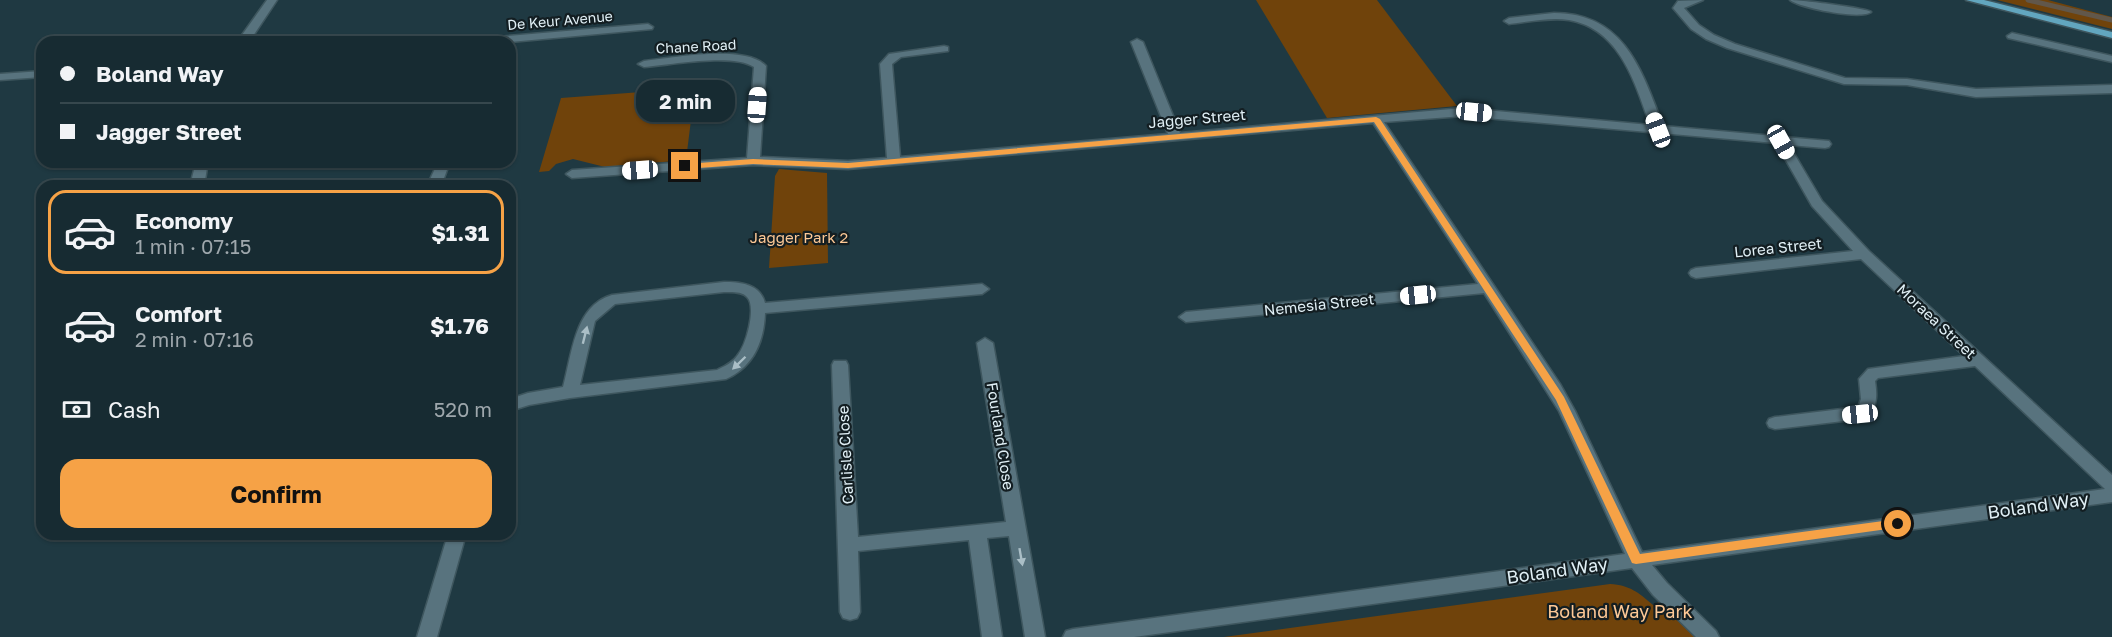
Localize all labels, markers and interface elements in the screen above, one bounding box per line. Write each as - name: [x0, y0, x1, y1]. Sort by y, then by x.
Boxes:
- street label: De Keur Avenue: [507, 7, 613, 33]
- street label: Chane Road: [655, 35, 737, 57]
- text: Boland Way: [96, 60, 224, 87]
- callout: 2 min: [636, 79, 734, 121]
- car: [747, 86, 767, 124]
- text: 2 min: [659, 89, 712, 113]
- car: [1455, 101, 1493, 123]
- street label: Jagger Street: [1147, 105, 1247, 131]
- car: [1643, 110, 1673, 150]
- text: Jagger Street: [96, 118, 242, 145]
- car: [1764, 122, 1798, 162]
- route end: [671, 152, 698, 179]
- car: [621, 160, 659, 180]
- icon: car: [63, 205, 117, 259]
- text: Economy: [135, 207, 233, 234]
- text: $1.31: [431, 219, 489, 246]
- park label: Jagger Park 2: [750, 228, 848, 246]
- street label: Lorea Street: [1733, 233, 1823, 261]
- text: 1 min · 07:15: [135, 234, 251, 258]
- street label: Moraea Street: [1894, 280, 1980, 362]
- car: [1399, 284, 1437, 306]
- street label: Nemesia Street: [1263, 289, 1375, 319]
- icon: car: [63, 298, 117, 352]
- text: Comfort: [135, 300, 222, 327]
- text: $1.76: [430, 312, 489, 339]
- one-way arrow: [580, 326, 590, 344]
- text: 2 min · 07:16: [135, 327, 254, 351]
- one-way arrow: [732, 355, 746, 369]
- street label: Fourland Close: [984, 381, 1018, 491]
- icon: cash: [60, 393, 93, 426]
- text: Cash: [108, 396, 161, 423]
- text: 520 m: [434, 397, 492, 421]
- car: [1841, 403, 1879, 425]
- street label: Carlisle Close: [833, 405, 857, 505]
- button: Confirm: [60, 459, 492, 528]
- street label: Boland Way: [1986, 487, 2090, 523]
- route start: [1884, 510, 1911, 537]
- one-way arrow: [1016, 547, 1025, 566]
- street label: Boland Way: [1505, 552, 1609, 588]
- park label: Boland Way Park: [1547, 600, 1693, 622]

